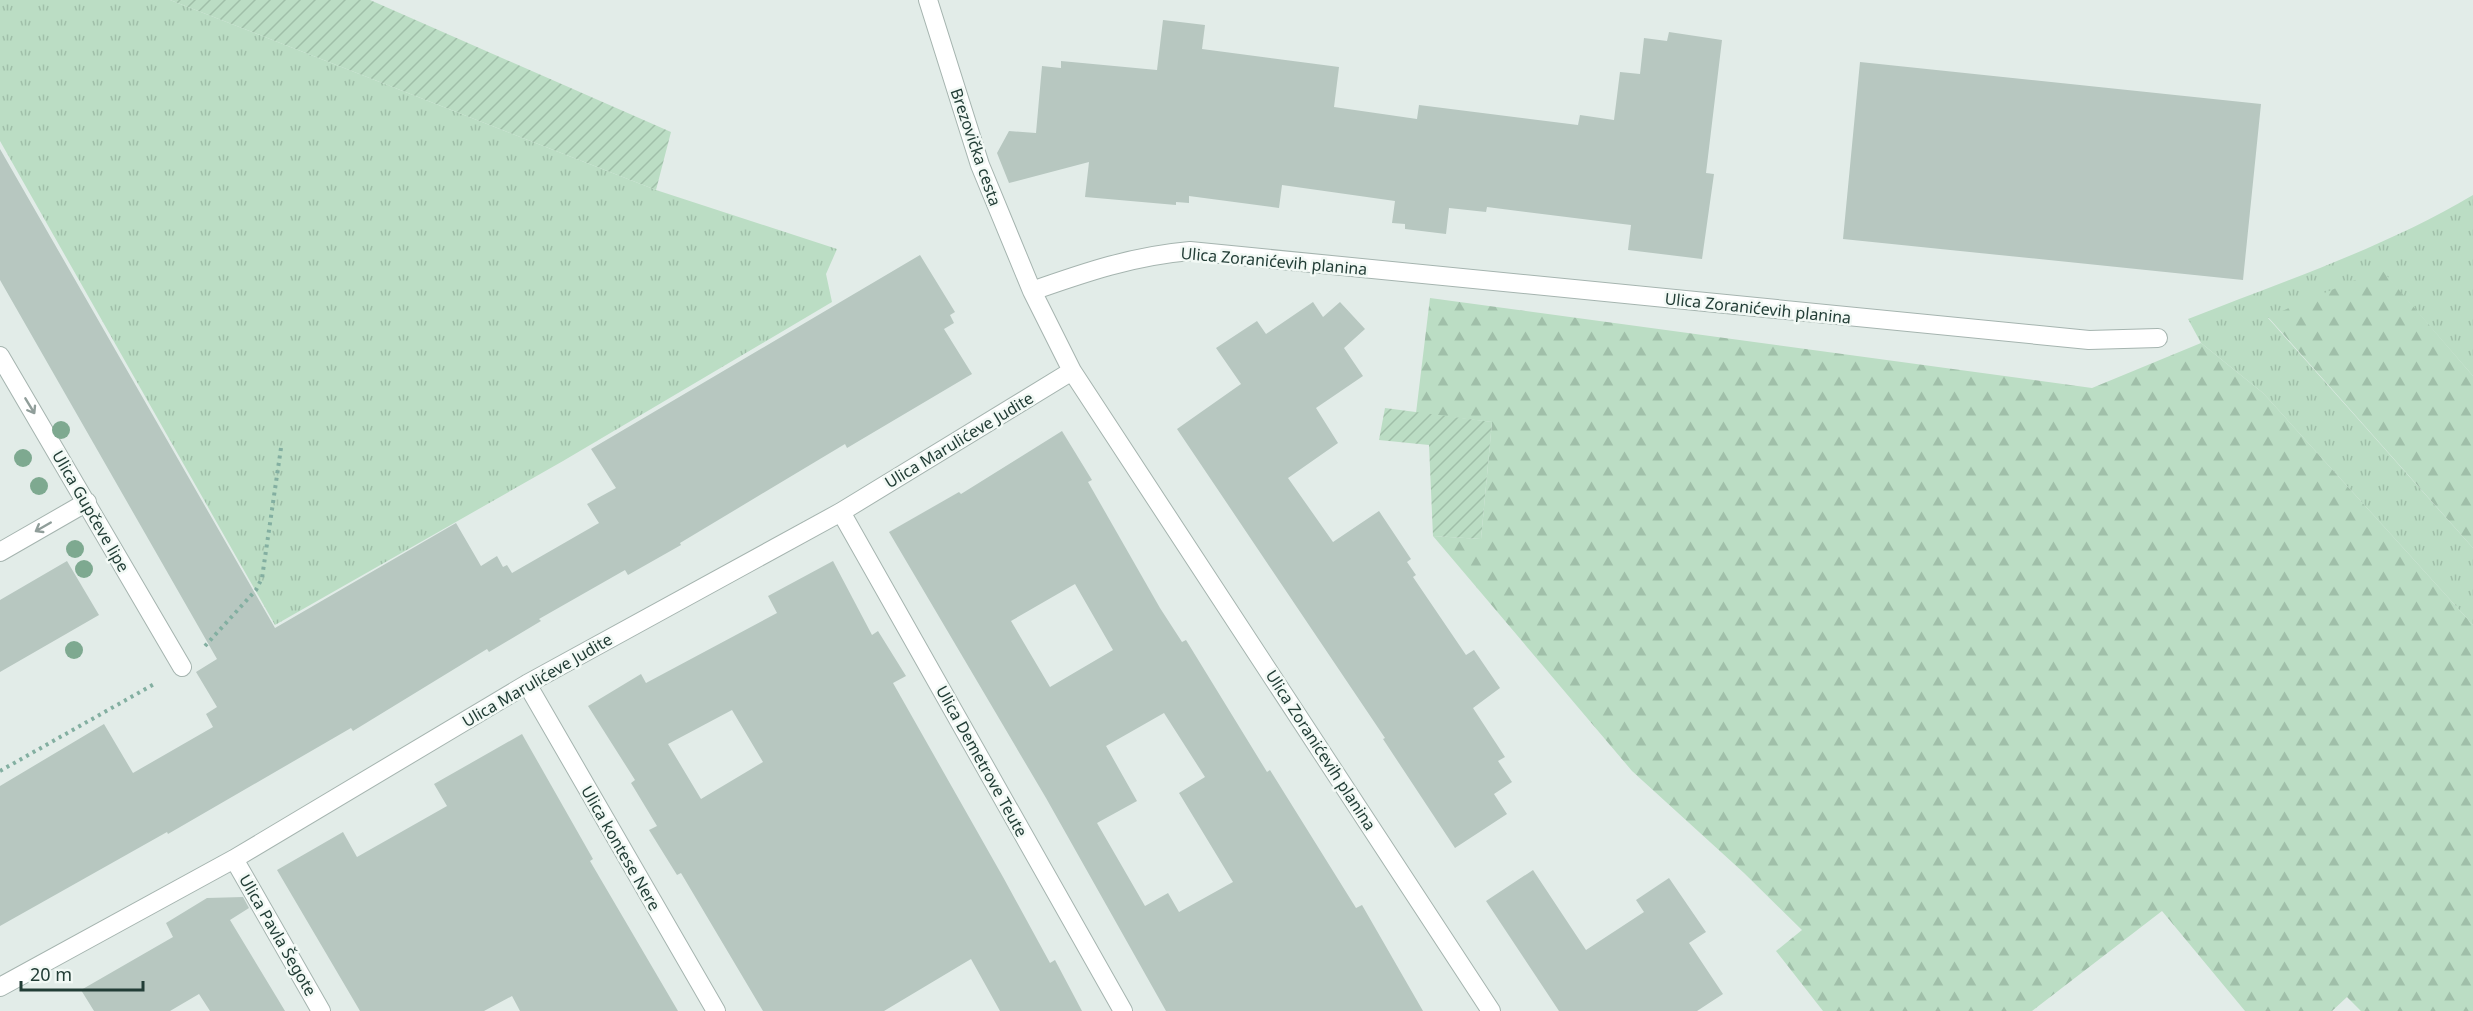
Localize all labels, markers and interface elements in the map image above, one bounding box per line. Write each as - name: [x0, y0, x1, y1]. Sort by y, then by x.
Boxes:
- street label: Brezovička cesta: [946, 85, 1006, 209]
- street label: Ulica Zoranićevih planina: [1180, 242, 1368, 280]
- street label: Ulica Zoranićevih planina: [1664, 287, 1852, 329]
- street label: Ulica Marulićeve Judite: [881, 387, 1037, 493]
- one-way arrow: [24, 397, 36, 414]
- street label: Ulica Gupčeve lipe: [47, 446, 135, 576]
- one-way arrow: [35, 521, 52, 533]
- street label: Ulica Marulićeve Judite: [458, 628, 616, 732]
- street label: Ulica Zoranićevih planina: [1261, 665, 1381, 835]
- street label: Ulica Demetrove Teute: [931, 681, 1033, 841]
- street label: Ulica kontese Nere: [576, 781, 666, 915]
- street label: Ulica Pavla Šegote: [234, 870, 322, 1000]
- scale bar: [21, 954, 142, 992]
- text: 20 m: [30, 962, 72, 986]

